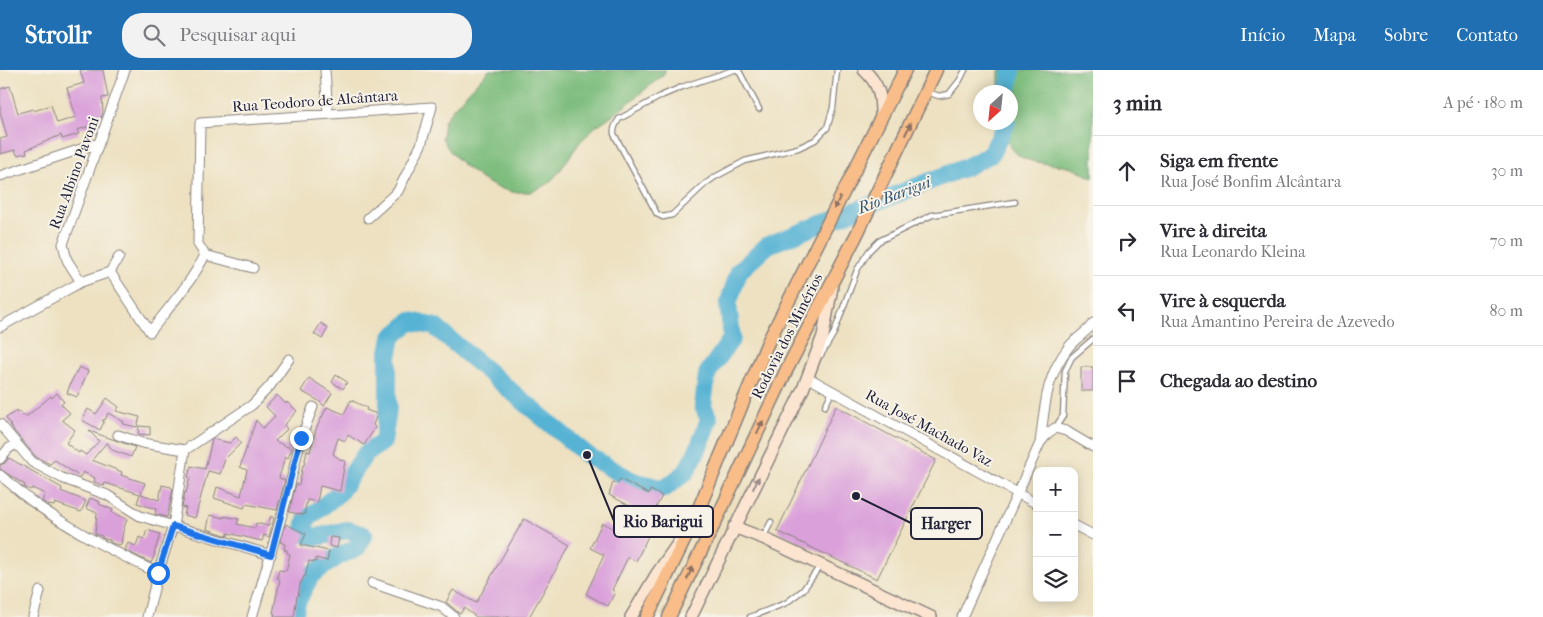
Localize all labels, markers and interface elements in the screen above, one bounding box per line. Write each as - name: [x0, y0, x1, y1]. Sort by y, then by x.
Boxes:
- search box: [122, 13, 472, 58]
- text: Strollr: [25, 21, 92, 49]
- icon: search: [140, 21, 168, 49]
- text: Pesquisar aqui: [180, 24, 296, 46]
- text: Início: [1240, 25, 1285, 46]
- text: Mapa: [1313, 25, 1356, 46]
- text: Sobre: [1384, 25, 1428, 46]
- text: Contato: [1456, 25, 1518, 46]
- north arrow: [973, 85, 1018, 130]
- street label: Rua Teodoro de Alcântara: [231, 86, 400, 116]
- text: 3 min: [1113, 91, 1162, 115]
- text: A pé · 180 m: [1443, 93, 1523, 112]
- street label: Rua Albino Pavoni: [45, 114, 103, 232]
- one-way arrow: [904, 122, 912, 137]
- text: Siga em frente: [1160, 150, 1278, 172]
- icon: ahead: [1113, 157, 1141, 185]
- text: 30 m: [1491, 161, 1523, 180]
- water label: Rio Barigui: [854, 172, 934, 218]
- text: Rua José Bonfim Alcântara: [1160, 172, 1341, 191]
- one-way arrow: [833, 196, 841, 211]
- text: Vire à direita: [1160, 220, 1267, 242]
- icon: right: [1113, 227, 1141, 255]
- text: 70 m: [1490, 231, 1523, 250]
- text: Rua Leonardo Kleina: [1160, 242, 1306, 261]
- street label: Rodovia dos Minérios: [748, 270, 827, 402]
- text: Vire à esquerda: [1160, 290, 1286, 312]
- icon: left: [1113, 297, 1141, 325]
- text: 80 m: [1489, 301, 1523, 320]
- text: Rua Amantino Pereira de Azevedo: [1160, 312, 1395, 331]
- icon: arrive: [1113, 367, 1141, 395]
- text: Chegada ao destino: [1160, 370, 1317, 392]
- street label: Rua José Machado Vaz: [862, 386, 996, 471]
- one-way arrow: [756, 419, 764, 434]
- route end: [290, 427, 313, 450]
- map controls: [1033, 467, 1078, 602]
- button: +: [1033, 467, 1078, 512]
- one-way arrow: [752, 476, 760, 490]
- callout: Rio Barigui: [614, 506, 713, 537]
- callout: Harger: [911, 508, 982, 539]
- text: Rio Barigui: [623, 512, 703, 532]
- button: −: [1033, 512, 1078, 557]
- text: Harger: [921, 514, 972, 534]
- button: layers: [1033, 557, 1078, 602]
- route start: [147, 562, 170, 585]
- one-way arrow: [686, 566, 694, 580]

